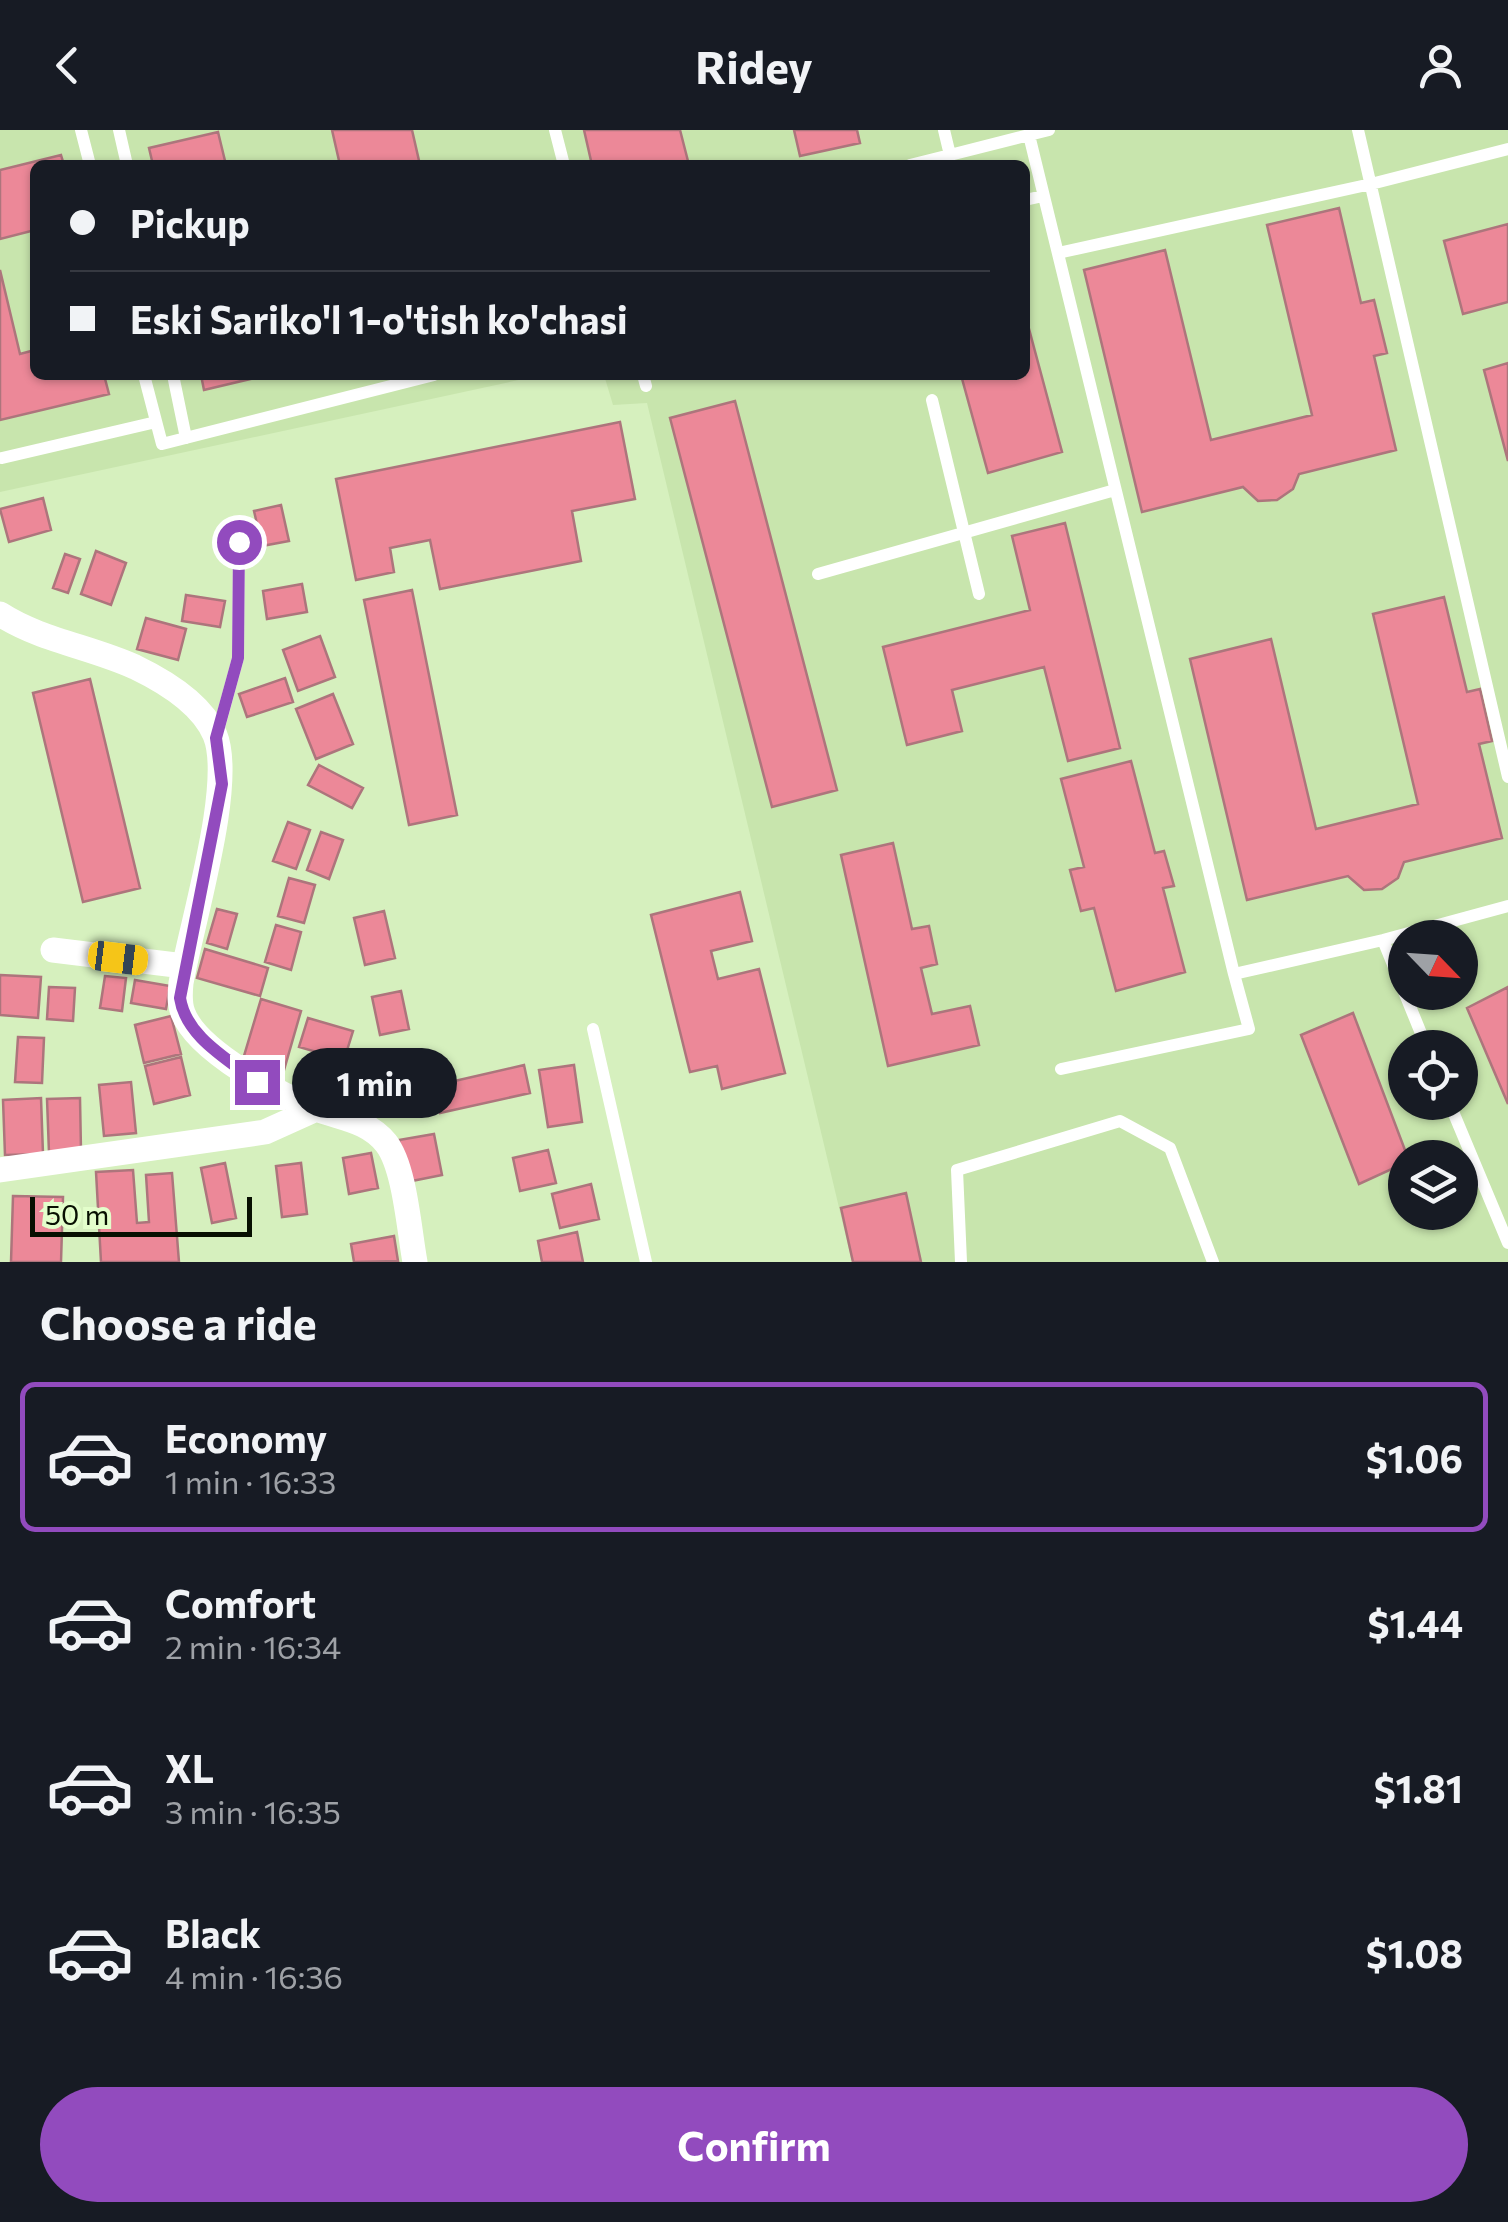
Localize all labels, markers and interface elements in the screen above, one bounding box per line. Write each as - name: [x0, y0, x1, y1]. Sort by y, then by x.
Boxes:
- icon: back: [40, 38, 95, 93]
- text: Ridey: [695, 38, 813, 93]
- icon: person: [1413, 38, 1468, 93]
- text: Pickup: [130, 199, 250, 246]
- text: Eski Sariko'l 1-o'tish ko'chasi: [130, 295, 628, 342]
- route start: [217, 520, 262, 565]
- north arrow: [1388, 920, 1478, 1010]
- map controls: [1388, 920, 1478, 1230]
- car: [86, 939, 150, 977]
- button: locate: [1388, 1030, 1478, 1120]
- callout: 1 min: [292, 1047, 457, 1117]
- route end: [235, 1060, 280, 1105]
- text: 1 min: [337, 1063, 412, 1103]
- button: layers: [1388, 1140, 1478, 1230]
- scale bar: [30, 1192, 252, 1236]
- text: 50 m: [45, 1197, 109, 1231]
- text: Choose a ride: [40, 1294, 317, 1349]
- icon: car: [45, 1412, 135, 1502]
- text: Economy: [165, 1414, 327, 1461]
- text: $1.06: [1366, 1434, 1463, 1481]
- text: 1 min · 16:33: [165, 1461, 336, 1501]
- icon: car: [45, 1577, 135, 1667]
- text: Comfort: [165, 1579, 316, 1626]
- text: $1.44: [1368, 1599, 1463, 1646]
- text: 2 min · 16:34: [165, 1626, 341, 1666]
- icon: car: [45, 1742, 135, 1832]
- text: XL: [165, 1744, 214, 1791]
- text: $1.81: [1374, 1764, 1463, 1811]
- text: 3 min · 16:35: [165, 1791, 341, 1831]
- icon: car: [45, 1907, 135, 1997]
- text: Black: [165, 1909, 261, 1956]
- text: $1.08: [1366, 1929, 1463, 1976]
- text: 4 min · 16:36: [165, 1956, 343, 1996]
- button: Confirm: [40, 2087, 1468, 2202]

